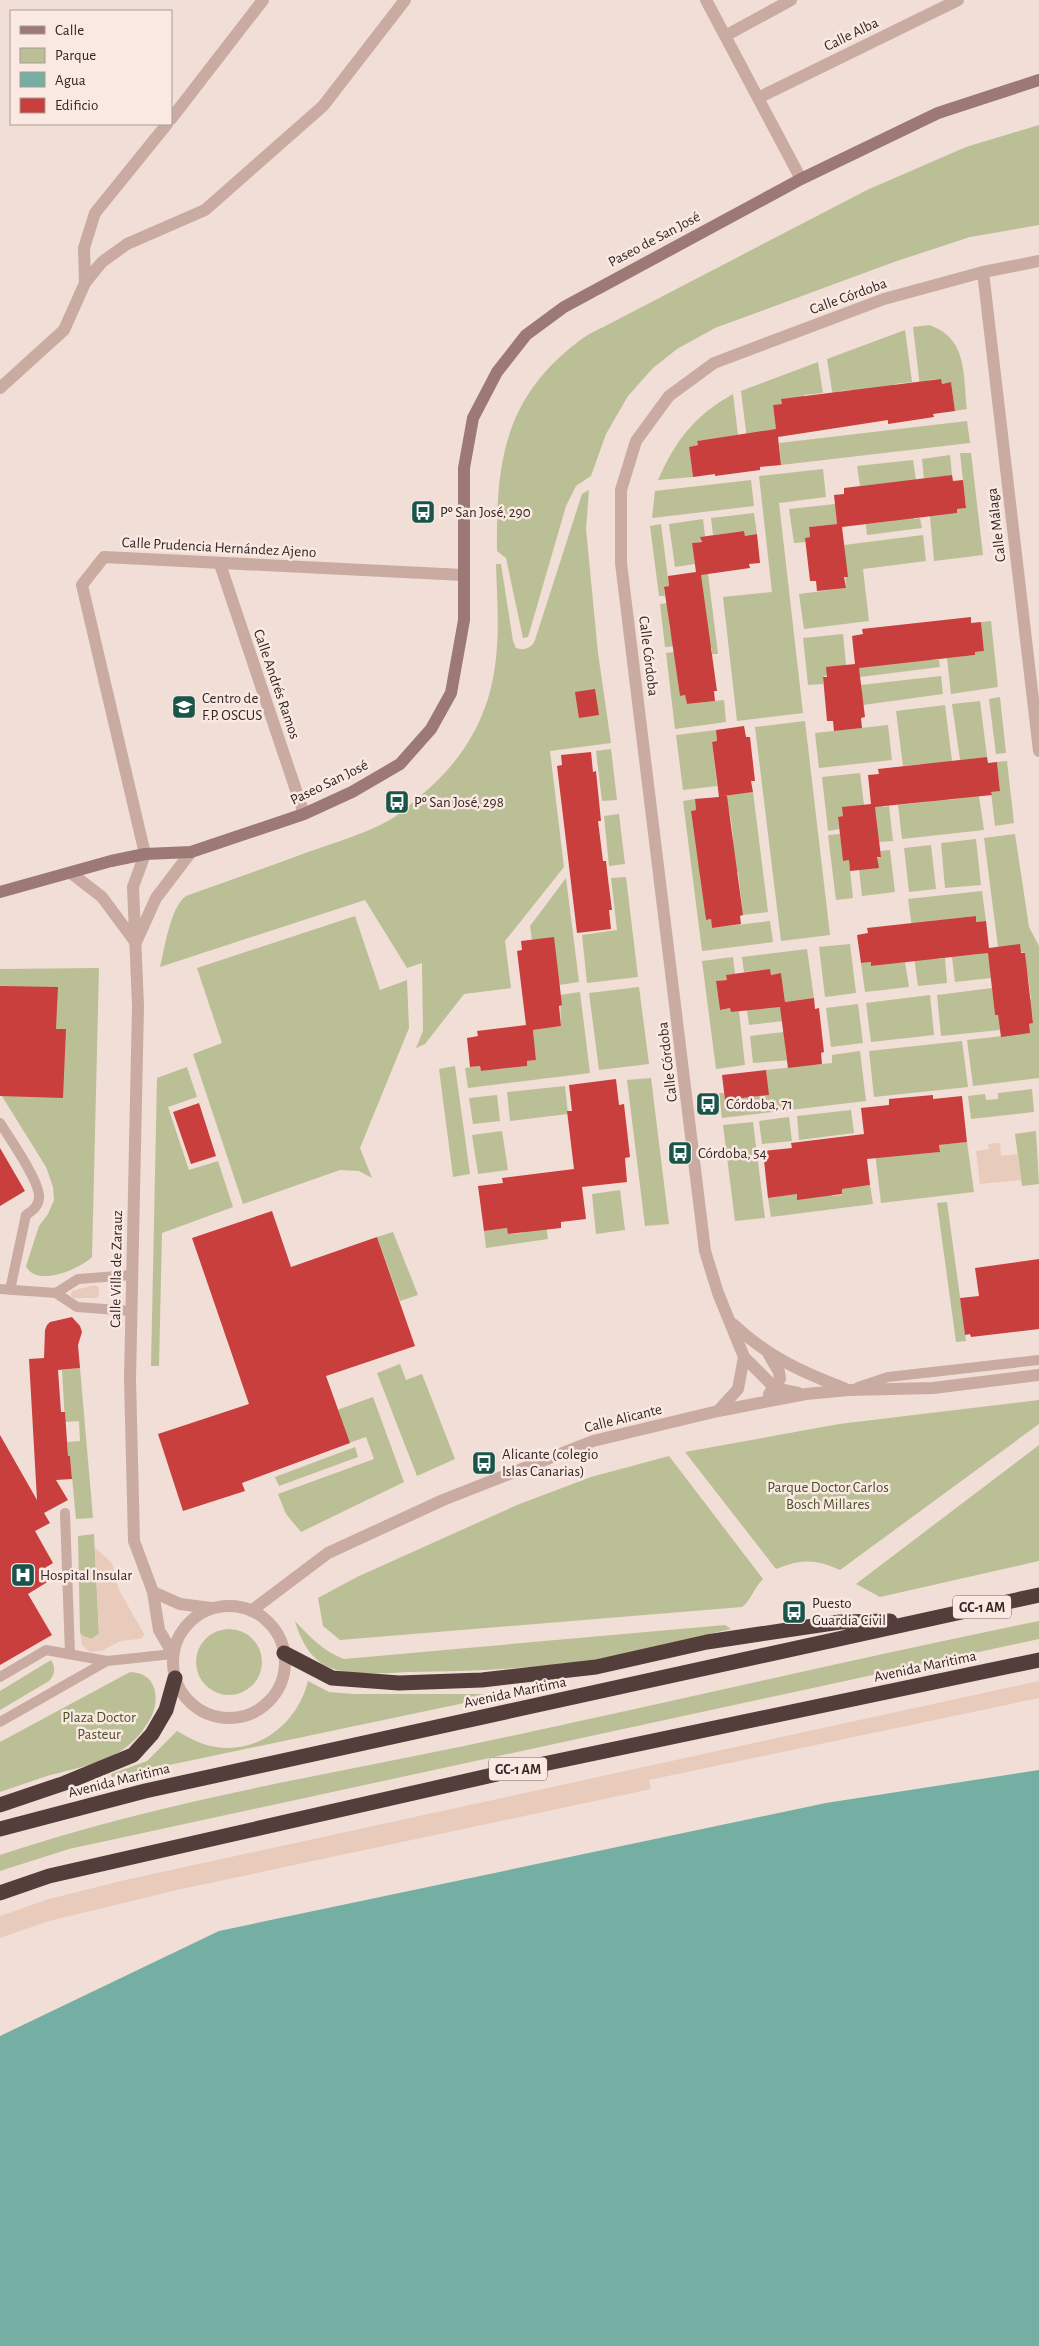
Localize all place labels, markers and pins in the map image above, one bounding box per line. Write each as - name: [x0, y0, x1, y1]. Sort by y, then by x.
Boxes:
- bus stop icon: Pº San José, 290: [410, 499, 436, 525]
- place label: Pº San José, 290: [440, 505, 531, 520]
- place label: Centro de F.P. OSCUS: [202, 691, 262, 723]
- school or university icon: Centro de F.P. OSCUS: [171, 694, 197, 720]
- bus stop icon: Pº San José, 298: [384, 789, 410, 815]
- place label: Pº San José, 298: [414, 795, 504, 810]
- bus stop icon: Córdoba, 71: [695, 1091, 721, 1117]
- place label: Córdoba, 71: [726, 1097, 793, 1112]
- bus stop icon: Córdoba, 54: [667, 1140, 693, 1166]
- place label: Córdoba, 54: [698, 1146, 767, 1161]
- place label: Alicante (colegio Islas Canarias): [502, 1447, 598, 1479]
- bus stop icon: Alicante (colegio Islas Canarias): [471, 1450, 497, 1476]
- hospital icon: Hospital Insular: [10, 1562, 36, 1588]
- place label: Hospital Insular: [40, 1568, 132, 1583]
- place label: Puesto Guardia Civil: [812, 1596, 886, 1628]
- bus stop icon: Puesto Guardia Civil: [781, 1599, 807, 1625]

